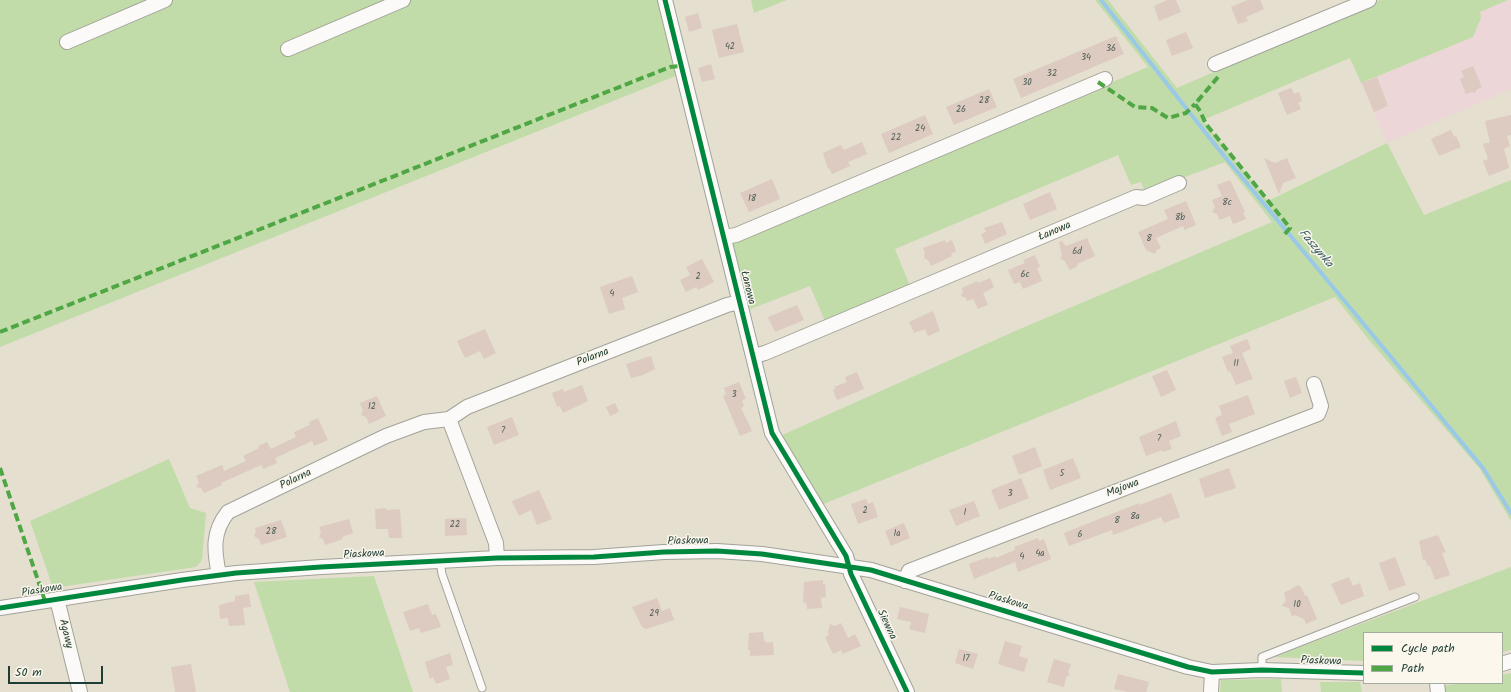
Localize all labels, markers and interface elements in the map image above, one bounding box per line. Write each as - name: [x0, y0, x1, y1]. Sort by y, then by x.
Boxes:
- house number: 42: [725, 42, 735, 52]
- house number: 36: [1106, 44, 1116, 54]
- house number: 34: [1081, 53, 1091, 63]
- house number: 32: [1047, 69, 1057, 79]
- house number: 30: [1022, 78, 1032, 88]
- house number: 28: [979, 96, 989, 106]
- house number: 26: [956, 105, 966, 115]
- house number: 24: [915, 124, 925, 134]
- house number: 22: [891, 133, 901, 143]
- house number: 18: [748, 194, 756, 204]
- house number: 8c: [1222, 198, 1232, 208]
- house number: 8b: [1175, 213, 1185, 223]
- street label: Łanowa: [1037, 219, 1073, 245]
- water label: Faszynka: [1295, 227, 1335, 271]
- house number: 8: [1146, 234, 1152, 244]
- house number: 6d: [1072, 247, 1082, 257]
- street label: Łanowa: [736, 270, 758, 306]
- house number: 6c: [1020, 270, 1030, 280]
- house number: 2: [695, 272, 701, 282]
- house number: 4: [610, 289, 614, 299]
- street label: Polarna: [575, 346, 611, 370]
- house number: 11: [1233, 359, 1239, 369]
- house number: 3: [731, 390, 737, 400]
- house number: 12: [368, 402, 376, 412]
- house number: 7: [501, 426, 505, 436]
- house number: 7: [1157, 434, 1161, 444]
- street label: Polarna: [278, 467, 314, 493]
- house number: 5: [1060, 469, 1064, 479]
- street label: Majowa: [1105, 477, 1141, 501]
- house number: 3: [1007, 489, 1013, 499]
- house number: 2: [862, 506, 868, 516]
- house number: 1: [964, 508, 966, 518]
- house number: 8a: [1130, 512, 1140, 522]
- house number: 8: [1114, 516, 1120, 526]
- house number: 22: [450, 520, 460, 530]
- house number: 28: [266, 527, 276, 537]
- house number: 1a: [893, 529, 901, 539]
- house number: 6: [1077, 530, 1083, 540]
- street label: Piaskowa: [667, 535, 709, 549]
- street label: Piaskowa: [343, 547, 385, 563]
- house number: 4a: [1035, 549, 1045, 559]
- house number: 4: [1020, 552, 1024, 562]
- street label: Piaskowa: [21, 581, 63, 601]
- street label: Piaskowa: [986, 590, 1030, 614]
- house number: 10: [1293, 600, 1301, 610]
- street label: Siewna: [873, 608, 899, 642]
- house number: 29: [649, 609, 659, 619]
- street label: Agawy: [55, 618, 75, 650]
- legend: [1363, 632, 1503, 684]
- text: Cycle path: [1401, 639, 1455, 658]
- house number: 17: [963, 654, 969, 664]
- street label: Piaskowa: [1300, 655, 1342, 669]
- scale bar: [10, 658, 105, 684]
- text: Path: [1401, 659, 1424, 678]
- text: 50 m: [15, 663, 42, 682]

